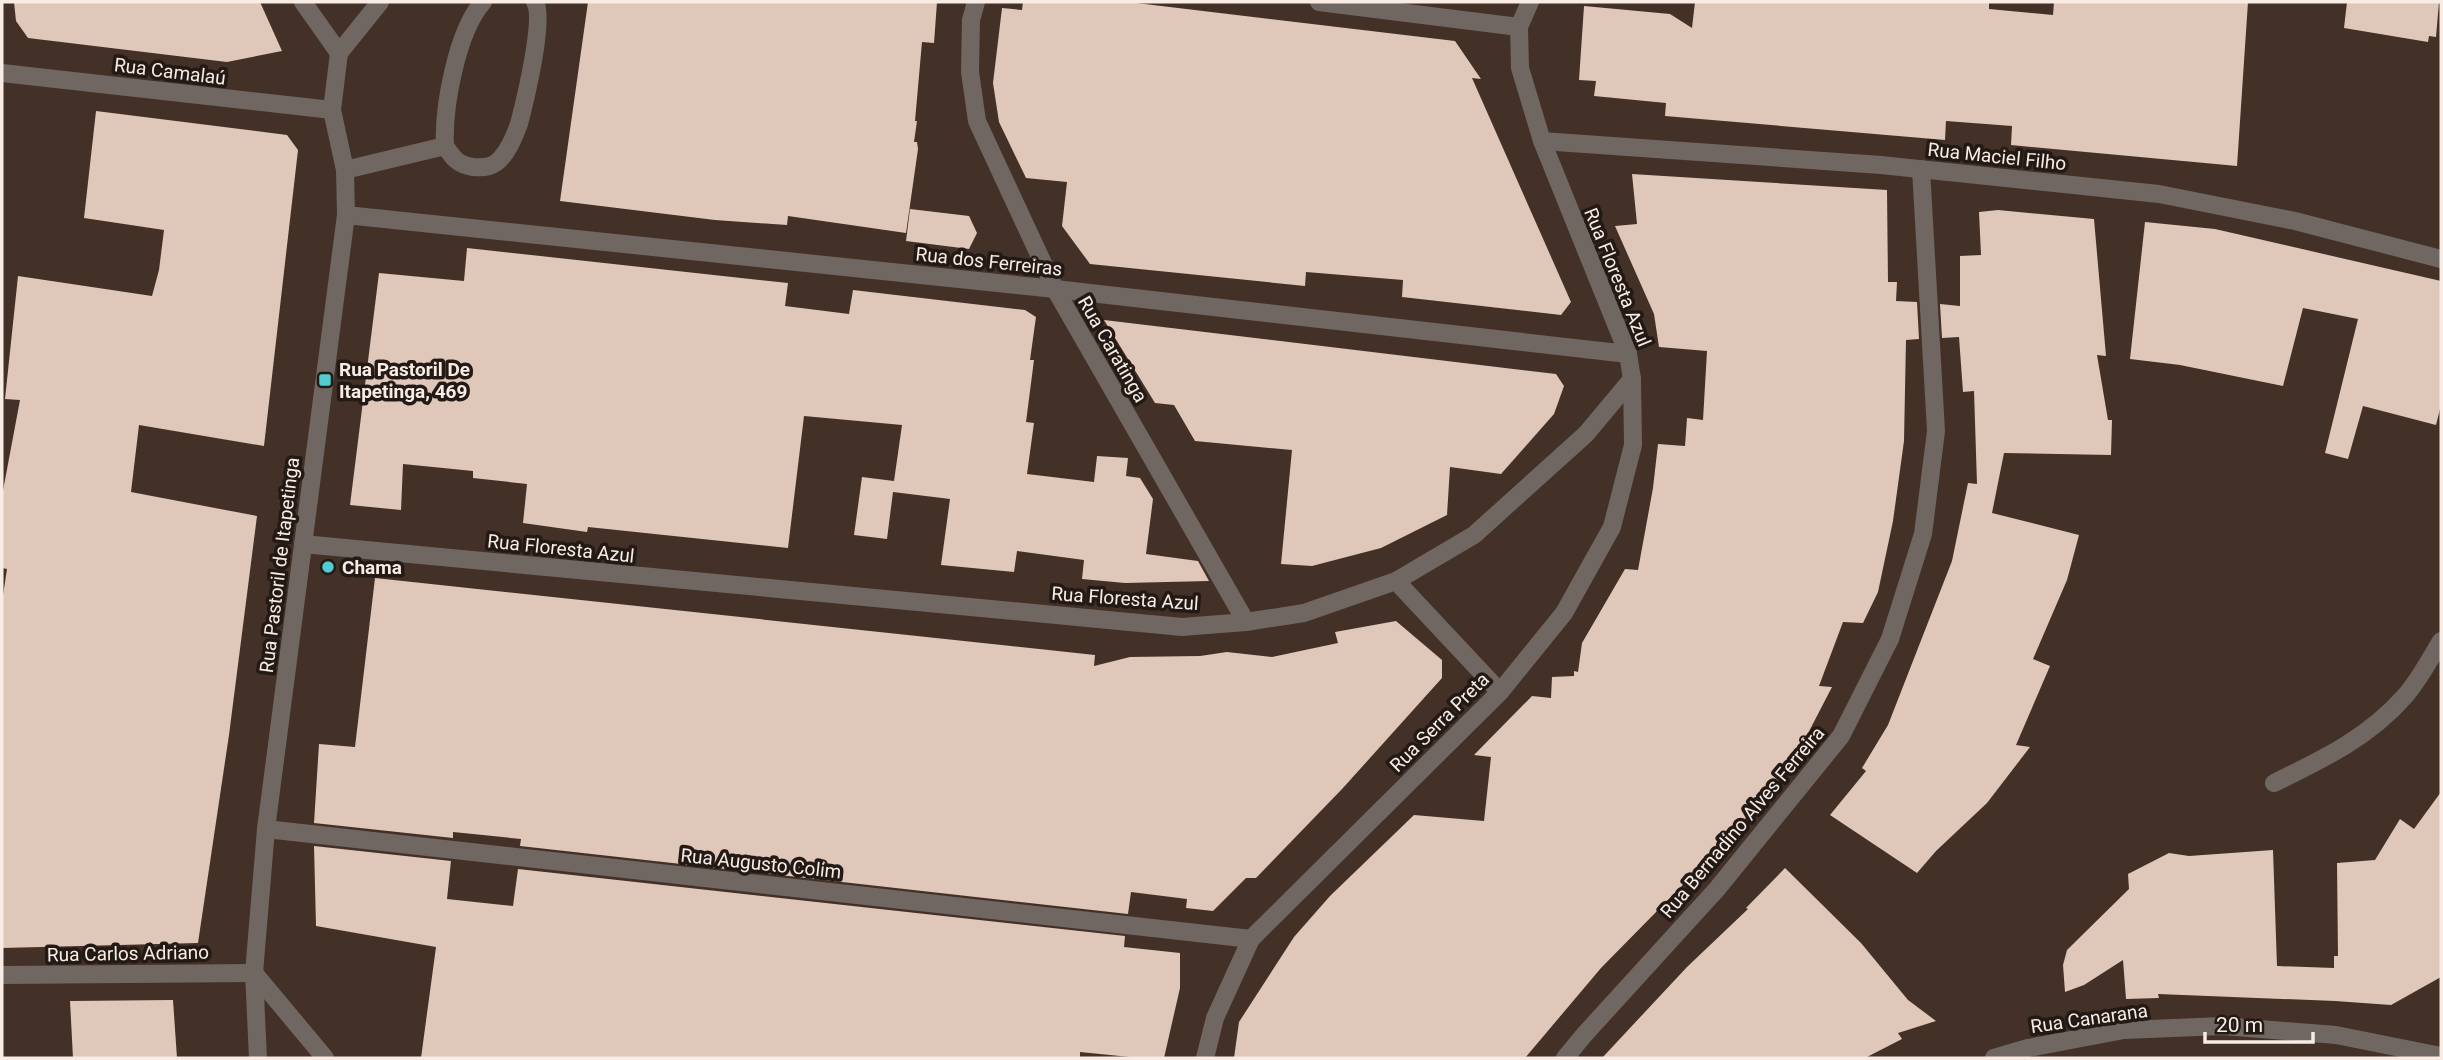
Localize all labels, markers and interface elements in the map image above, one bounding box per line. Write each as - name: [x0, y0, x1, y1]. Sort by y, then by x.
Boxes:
- street label: Rua Camalaú: [113, 53, 227, 90]
- street label: Rua Maciel Filho: [1927, 138, 2067, 175]
- street label: Rua Floresta Azul: [1579, 204, 1656, 350]
- street label: Rua dos Ferreiras: [915, 242, 1063, 281]
- street label: Rua Caratinga: [1073, 292, 1152, 406]
- place label: Rua Pastoril De Itapetinga, 469: [339, 358, 470, 403]
- marker: Rua Pastoril De Itapetinga, 469: [317, 372, 333, 388]
- street label: Rua Pastoril de Itapetinga: [255, 456, 304, 674]
- street label: Rua Floresta Azul: [486, 529, 636, 568]
- place label: Chama: [342, 556, 402, 579]
- marker: Chama: [320, 559, 336, 575]
- street label: Rua Floresta Azul: [1051, 582, 1199, 615]
- street label: Rua Serra Preta: [1385, 668, 1494, 777]
- street label: Rua Bernadino Alves Ferreira: [1656, 722, 1829, 923]
- street label: Rua Augusto Colim: [679, 844, 843, 883]
- street label: Rua Carlos Adriano: [47, 941, 209, 966]
- street label: Rua Canarana: [2029, 999, 2149, 1038]
- scale bar: [2205, 1000, 2314, 1044]
- text: 20 m: [2216, 1013, 2263, 1037]

